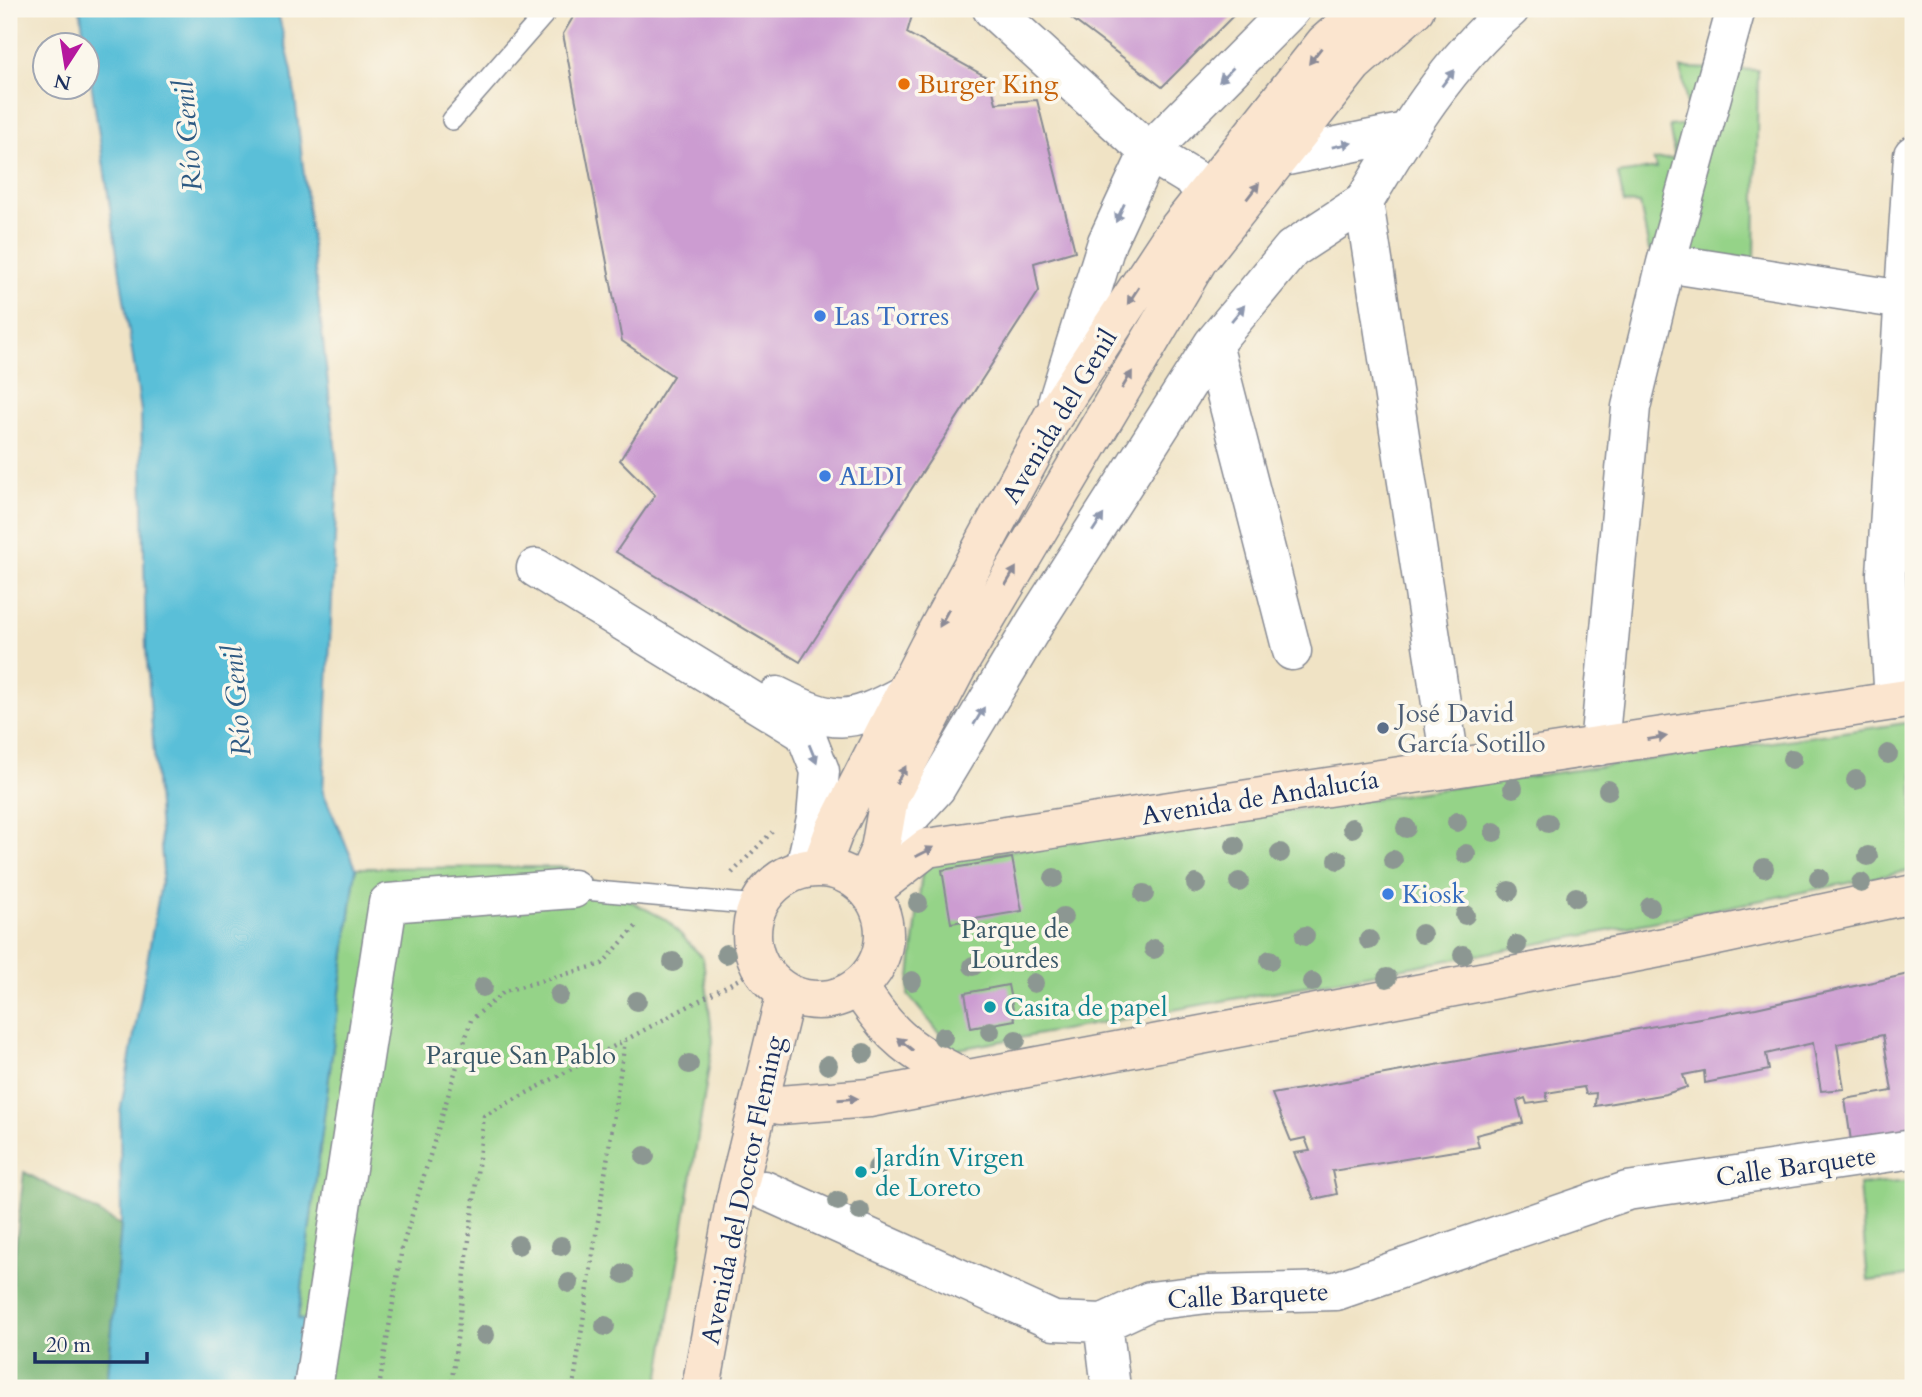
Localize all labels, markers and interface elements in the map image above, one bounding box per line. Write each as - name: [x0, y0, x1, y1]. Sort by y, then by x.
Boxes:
- north arrow: [32, 32, 102, 102]
- one-way arrow: [1307, 46, 1322, 64]
- one-way arrow: [1217, 66, 1234, 83]
- text: N: [51, 67, 73, 96]
- place label: Burger King: [918, 67, 1059, 102]
- one-way arrow: [1440, 69, 1455, 87]
- marker: Burger King: [896, 76, 912, 92]
- water label: Río Genil: [164, 78, 212, 193]
- one-way arrow: [1331, 139, 1353, 150]
- one-way arrow: [1245, 182, 1259, 200]
- one-way arrow: [1115, 203, 1126, 224]
- one-way arrow: [1127, 286, 1140, 305]
- place label: Las Torres: [834, 299, 949, 334]
- one-way arrow: [1230, 305, 1245, 322]
- marker: Las Torres: [812, 308, 828, 324]
- street label: Avenida del Genil: [993, 322, 1126, 510]
- one-way arrow: [1121, 371, 1133, 390]
- place label: ALDI: [839, 459, 903, 494]
- marker: ALDI: [817, 468, 833, 484]
- one-way arrow: [1092, 513, 1105, 532]
- one-way arrow: [1005, 566, 1017, 585]
- one-way arrow: [938, 609, 950, 628]
- water label: Río Genil: [213, 643, 261, 758]
- place label: José David García Sotillo: [1393, 696, 1546, 761]
- one-way arrow: [973, 707, 985, 726]
- marker: José David García Sotillo: [1375, 720, 1391, 736]
- one-way arrow: [1646, 732, 1668, 743]
- one-way arrow: [808, 743, 819, 764]
- street label: Avenida de Andalucía: [1139, 761, 1381, 834]
- one-way arrow: [895, 765, 906, 785]
- one-way arrow: [915, 847, 935, 859]
- place label: Kiosk: [1402, 877, 1465, 912]
- marker: Kiosk: [1380, 886, 1396, 902]
- park label: Parque de Lourdes: [961, 912, 1069, 977]
- place label: Casita de papel: [1004, 990, 1168, 1025]
- marker: Casita de papel: [982, 999, 998, 1015]
- street label: Avenida del Doctor Fleming: [693, 1032, 792, 1348]
- one-way arrow: [897, 1037, 915, 1052]
- park label: Parque San Pablo: [426, 1038, 616, 1073]
- one-way arrow: [837, 1093, 859, 1104]
- street label: Calle Barquete: [1714, 1138, 1878, 1195]
- place label: Jardín Virgen de Loreto: [871, 1140, 1025, 1205]
- marker: Jardín Virgen de Loreto: [853, 1164, 869, 1180]
- street label: Calle Barquete: [1166, 1274, 1330, 1317]
- scale bar: [35, 1320, 147, 1364]
- text: 20 m: [46, 1331, 91, 1360]

